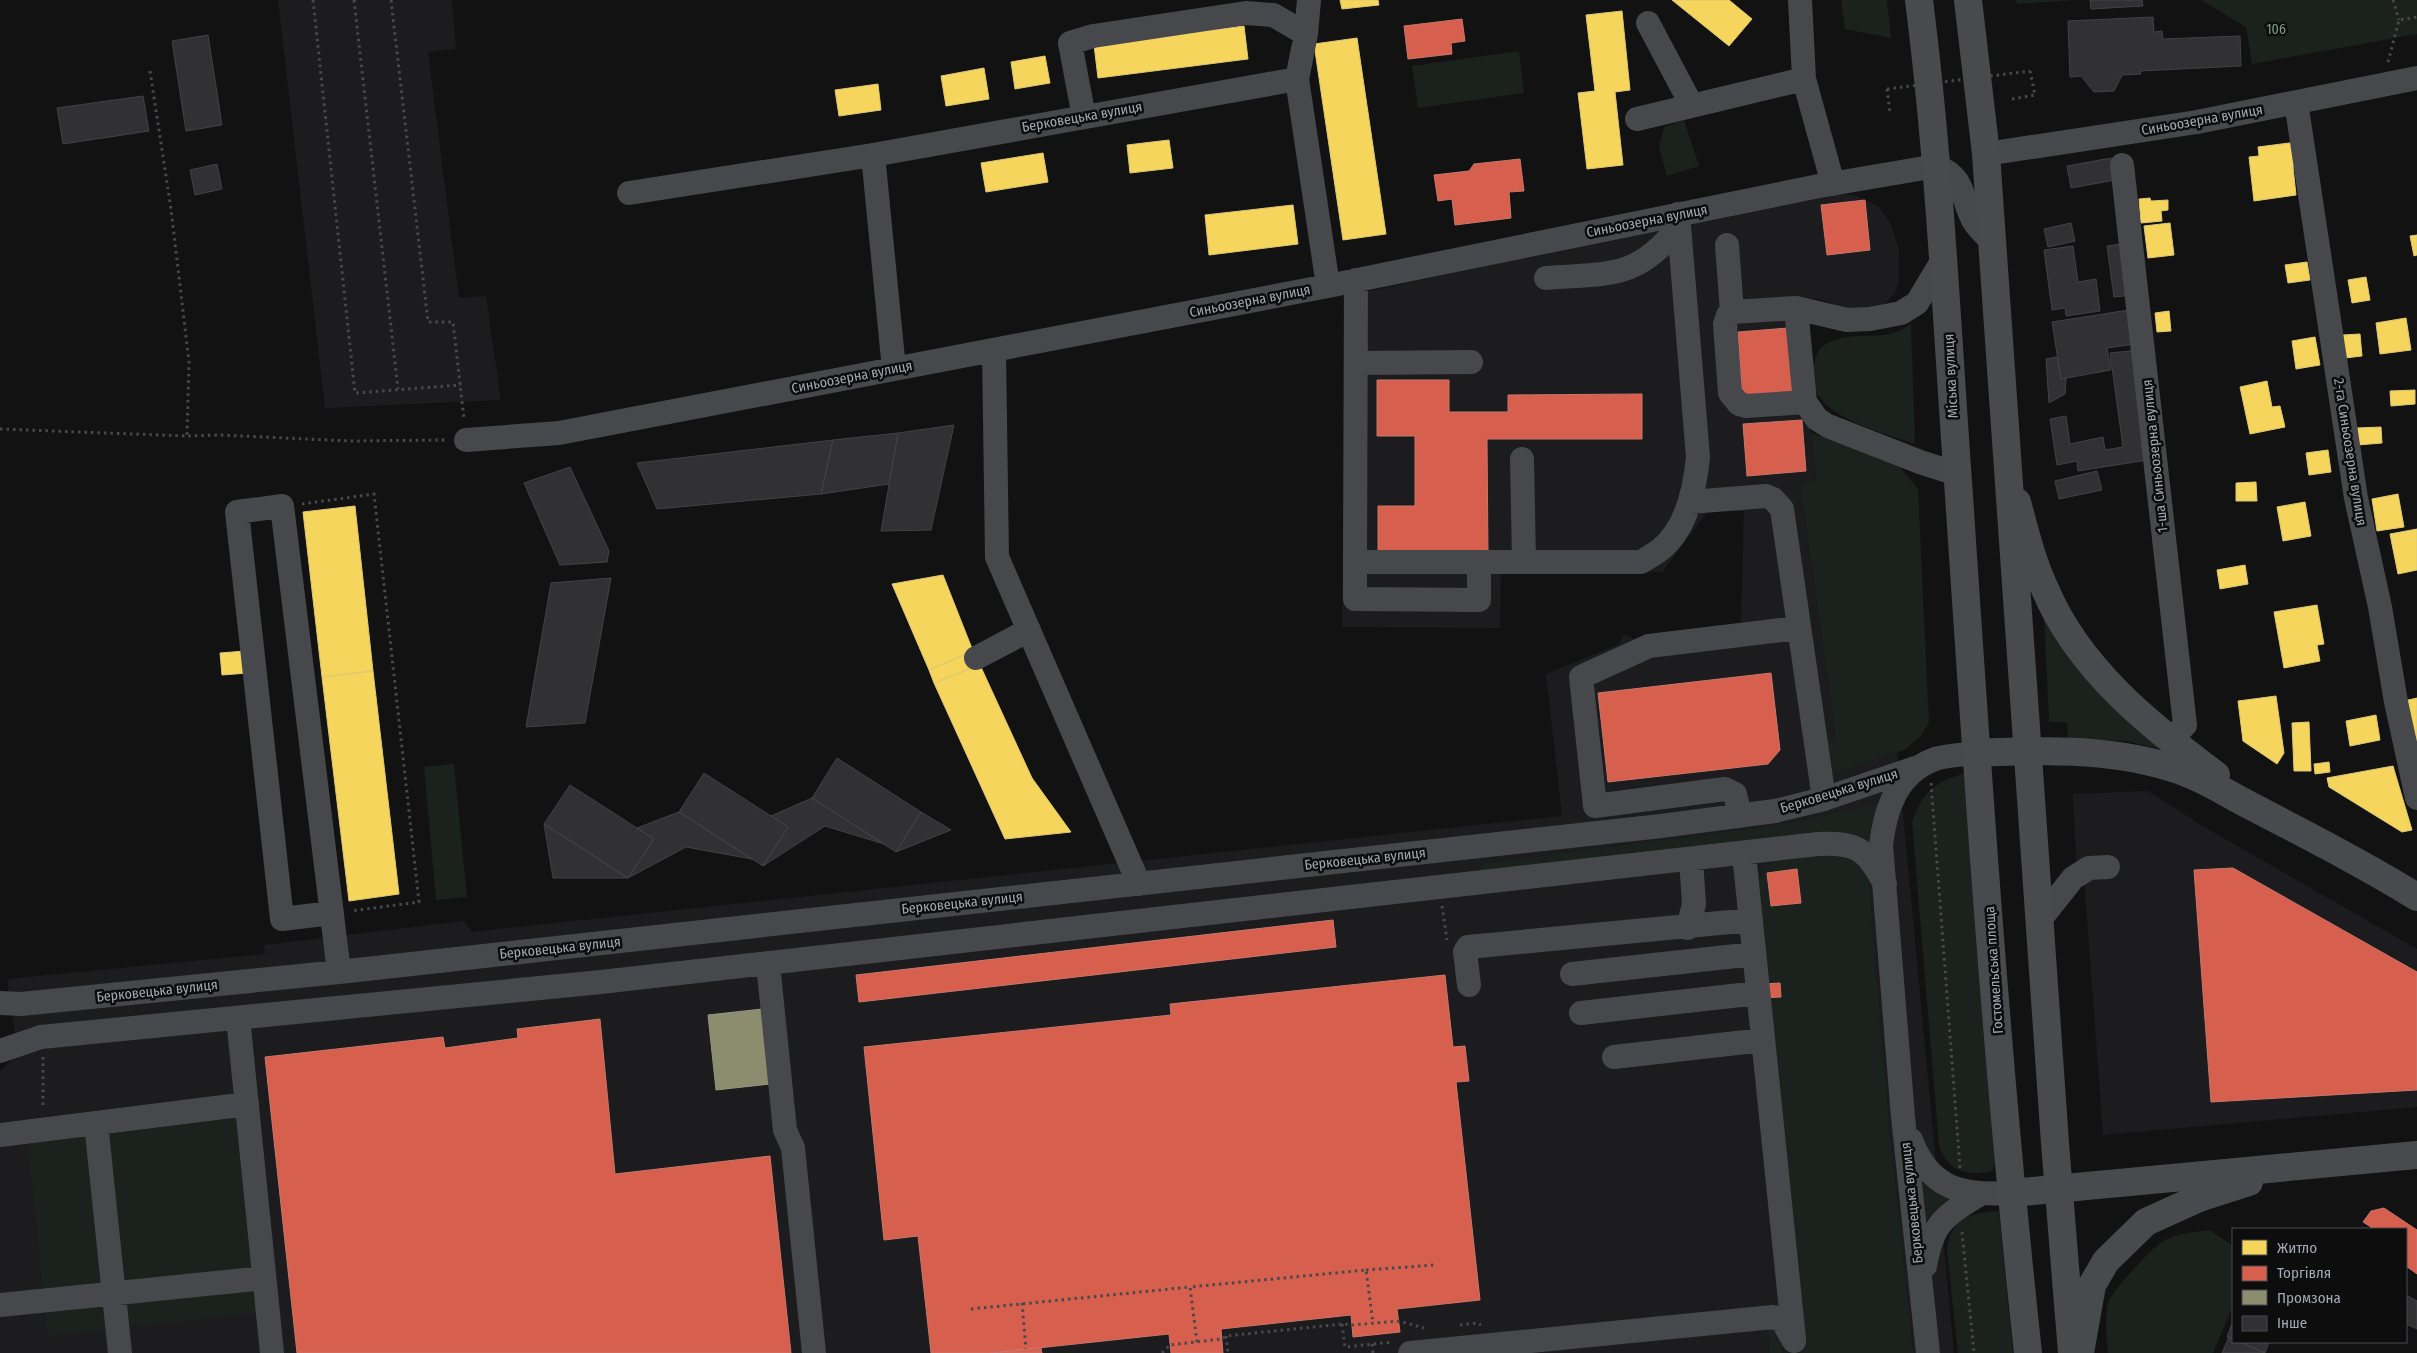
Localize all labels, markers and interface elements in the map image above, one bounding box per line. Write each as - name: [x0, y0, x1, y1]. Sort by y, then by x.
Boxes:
- park label: 106: [2266, 21, 2286, 38]
- street label: Берковецька вулиця: [1021, 98, 1143, 136]
- street label: Синьоозерна вулиця: [2140, 101, 2264, 139]
- street label: Синьоозерна вулиця: [1585, 201, 1709, 241]
- street label: Синьоозерна вулиця: [1188, 281, 1312, 321]
- street label: Міська вулиця: [1940, 333, 1962, 419]
- street label: Синьоозерна вулиця: [790, 357, 914, 397]
- street label: 2-га Синьоозерна вулиця: [2330, 377, 2370, 527]
- street label: 1-ша Синьоозерна вулиця: [2139, 379, 2171, 533]
- street label: Берковецька вулиця: [1778, 765, 1900, 817]
- street label: Берковецька вулиця: [1304, 844, 1426, 874]
- street label: Берковецька вулиця: [901, 888, 1023, 918]
- street label: Гостомельська площа: [1981, 905, 2007, 1034]
- street label: Берковецька вулиця: [499, 933, 621, 963]
- street label: Берковецька вулиця: [96, 976, 218, 1006]
- street label: Берковецька вулиця: [1897, 1142, 1927, 1264]
- legend: [2232, 1228, 2407, 1343]
- text: Житло: [2277, 1239, 2317, 1257]
- text: Торгівля: [2277, 1264, 2331, 1282]
- text: Промзона: [2277, 1289, 2341, 1307]
- text: Інше: [2277, 1314, 2307, 1332]

